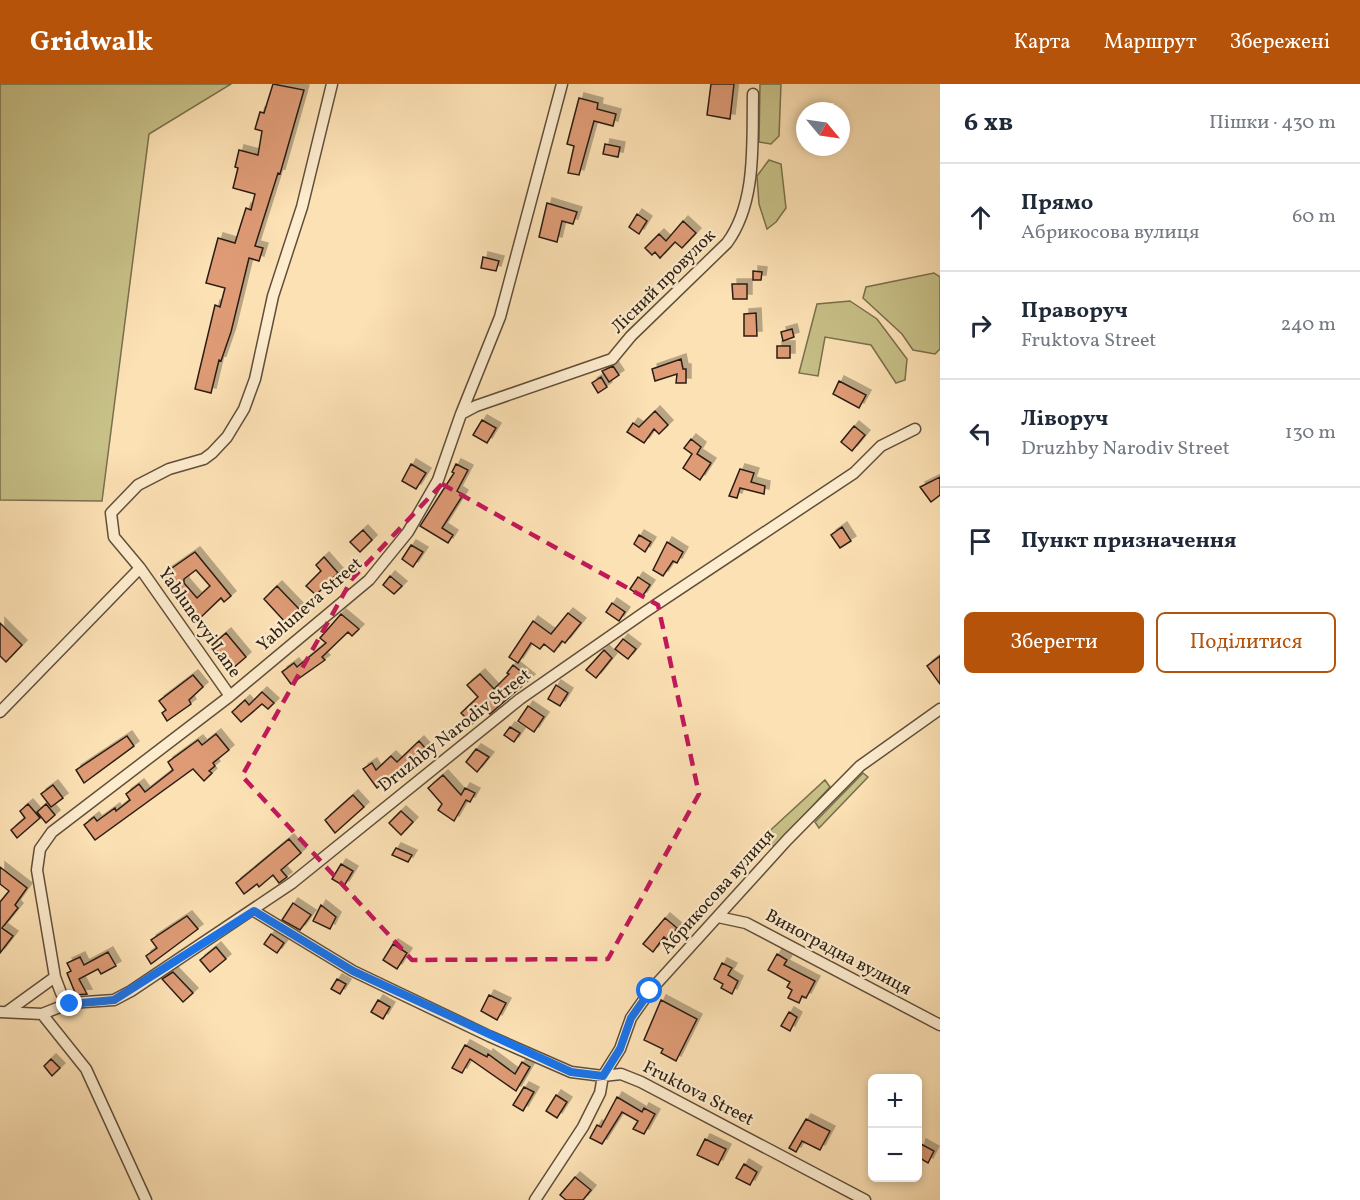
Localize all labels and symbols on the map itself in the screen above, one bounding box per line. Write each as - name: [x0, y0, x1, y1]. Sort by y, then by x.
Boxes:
- north arrow: [796, 102, 850, 156]
- street label: Лісний провулок: [606, 224, 722, 340]
- street label: Yabluneva Street: [252, 552, 368, 658]
- street label: Yablunevyi Lane: [151, 563, 247, 683]
- street label: Druzhby Narodiv Street: [373, 663, 537, 799]
- street label: Абрикосова вулиця: [655, 824, 781, 960]
- street label: Виноградна вулиця: [760, 904, 916, 1002]
- route start: [636, 977, 662, 1003]
- route end: [56, 990, 82, 1016]
- street label: Fruktova Street: [638, 1055, 758, 1133]

